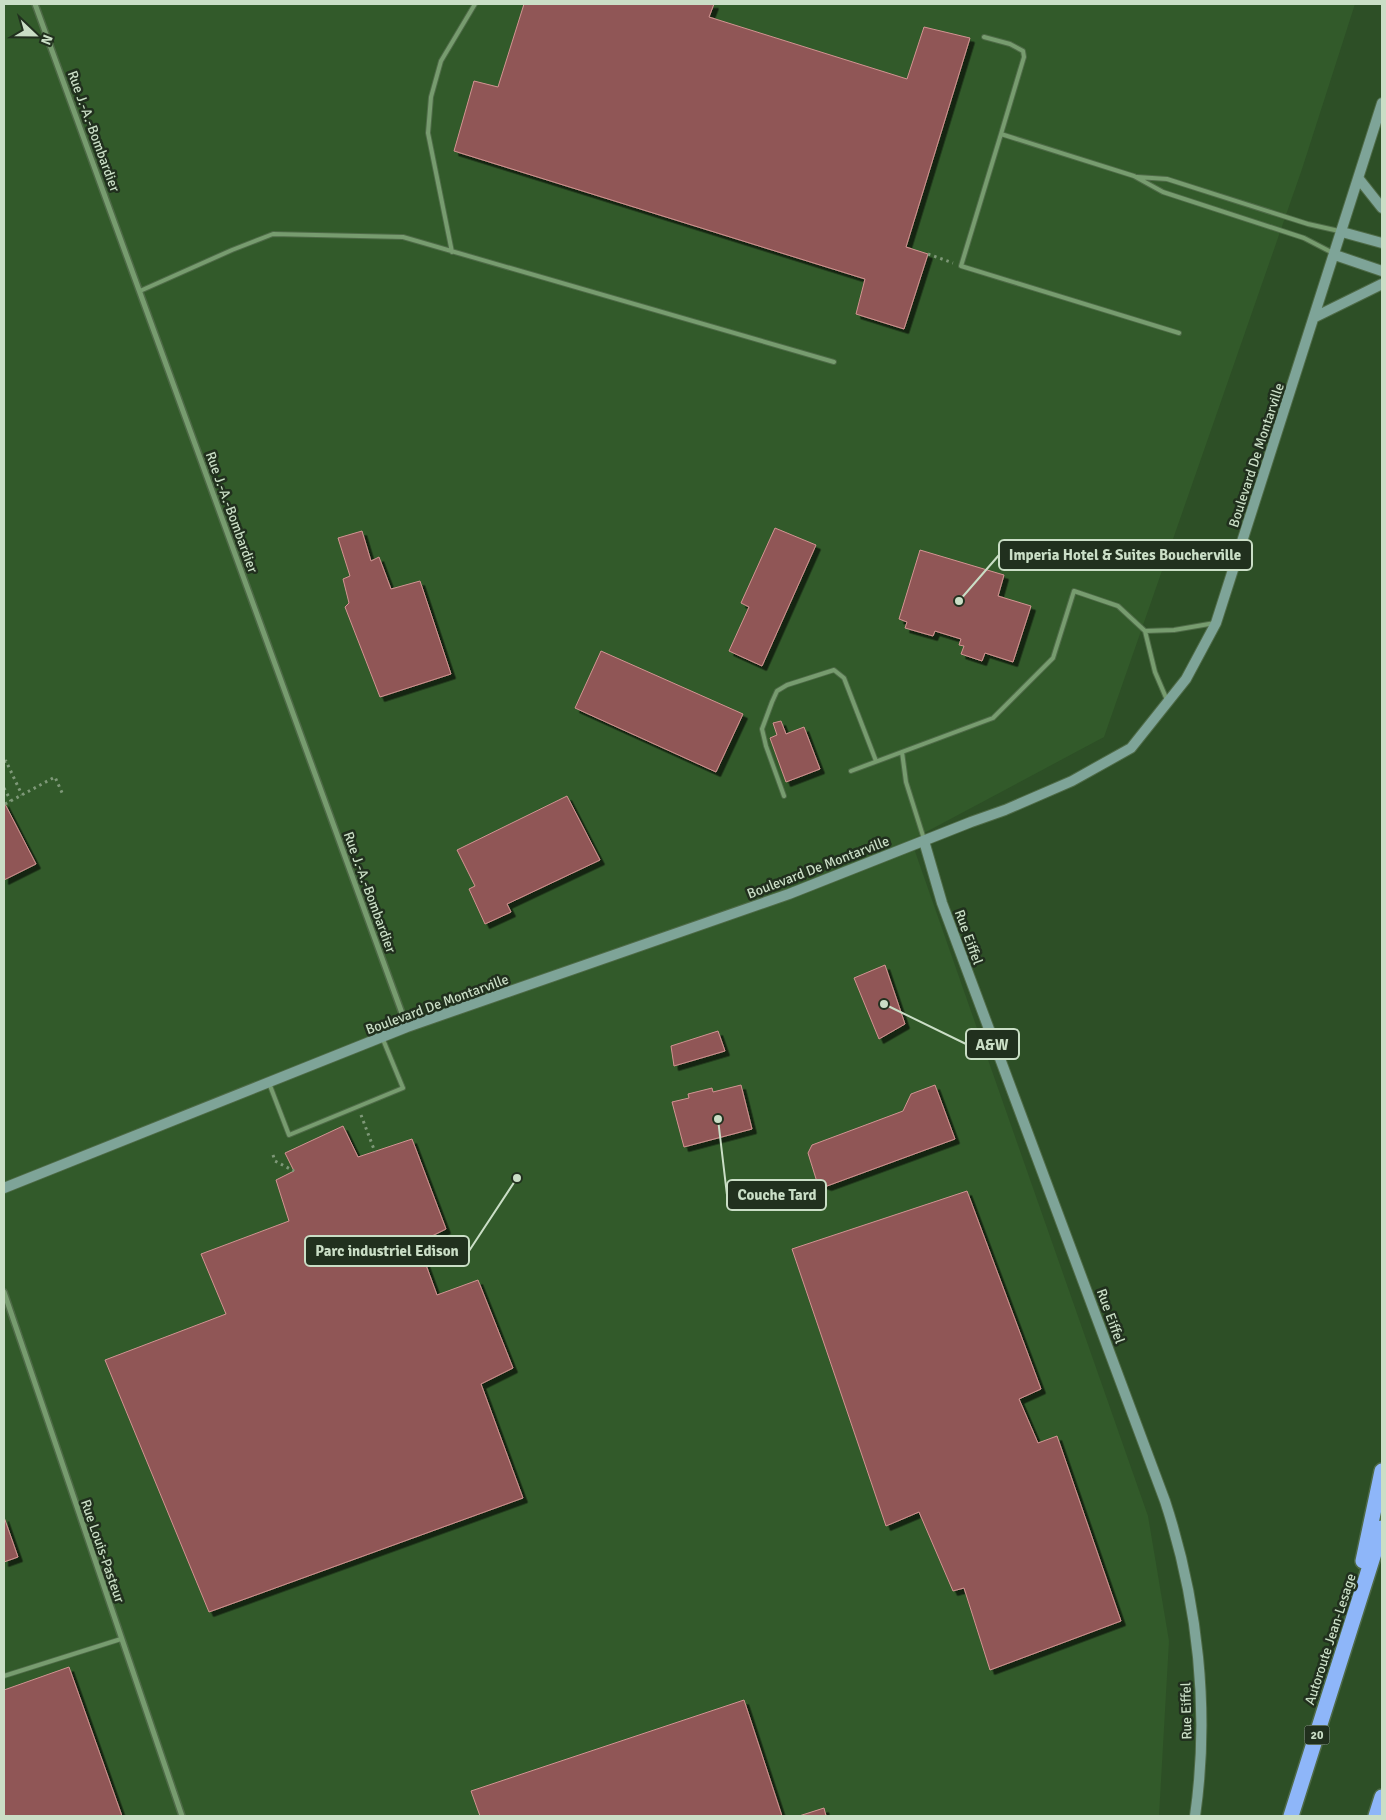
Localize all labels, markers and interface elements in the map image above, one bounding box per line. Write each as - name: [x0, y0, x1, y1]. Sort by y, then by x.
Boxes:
- north arrow: [10, 10, 60, 60]
- text: N: [37, 32, 56, 47]
- street label: Rue J.-A.-Bombardier: [64, 68, 124, 195]
- street label: Boulevard De Montarville: [1225, 381, 1288, 530]
- street label: Rue J.-A.-Bombardier: [202, 449, 262, 576]
- callout: Imperia Hotel & Suites Boucherville: [999, 540, 1252, 570]
- text: Imperia Hotel & Suites Boucherville: [1009, 546, 1241, 564]
- street label: Rue J.-A.-Bombardier: [340, 829, 400, 956]
- street label: Boulevard De Montarville: [745, 832, 892, 902]
- street label: Rue Eiffel: [951, 907, 986, 967]
- street label: Boulevard De Montarville: [363, 971, 511, 1038]
- callout: A&W: [966, 1029, 1019, 1059]
- text: A&W: [976, 1036, 1009, 1054]
- callout: Couche Tard: [727, 1180, 826, 1210]
- text: Couche Tard: [737, 1186, 817, 1204]
- callout: Parc industriel Edison: [305, 1236, 469, 1266]
- text: Parc industriel Edison: [315, 1242, 459, 1260]
- street label: Rue Eiffel: [1093, 1286, 1128, 1346]
- street label: Rue Louis-Pasteur: [77, 1497, 128, 1606]
- street label: Autoroute Jean-Lesage: [1301, 1571, 1360, 1707]
- street label: Rue Eiffel: [1178, 1682, 1195, 1740]
- road number: 20: [1304, 1726, 1330, 1744]

